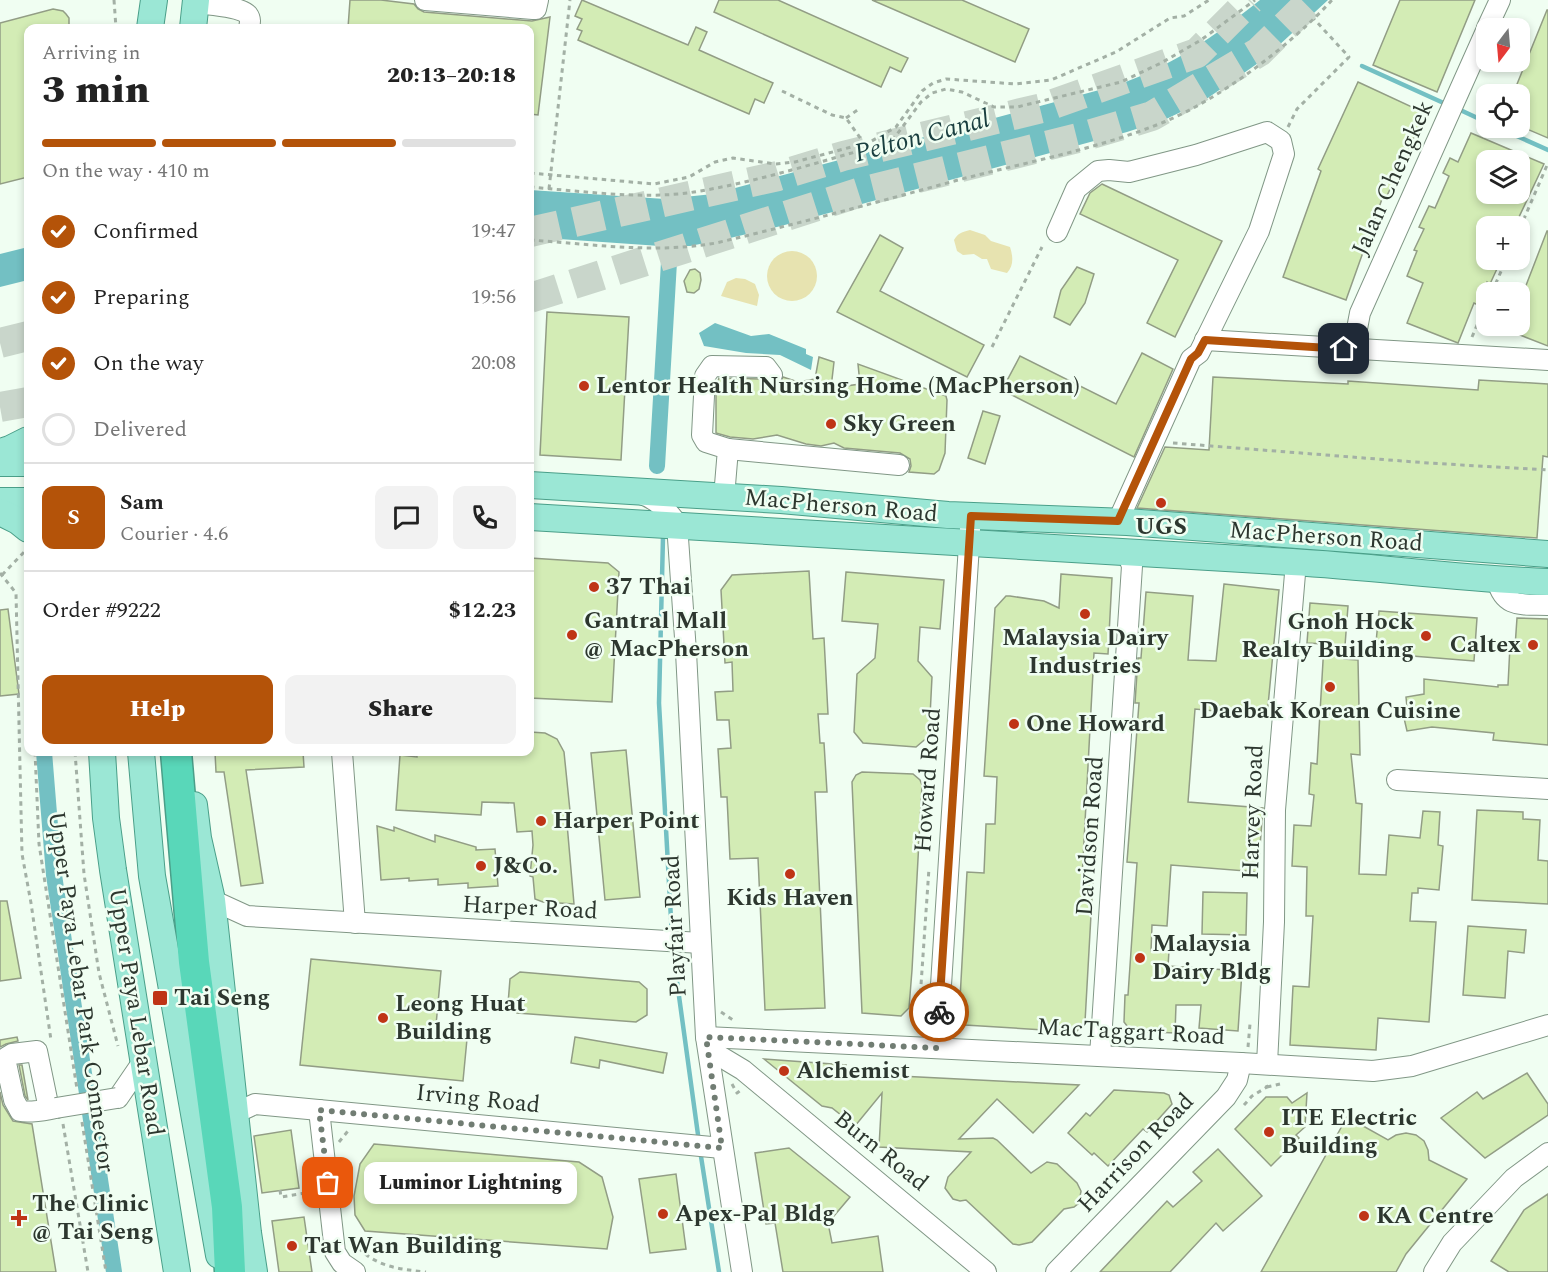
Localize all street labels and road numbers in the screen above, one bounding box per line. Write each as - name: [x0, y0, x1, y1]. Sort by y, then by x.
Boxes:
- street label: Jalan Chengkek: [1343, 95, 1443, 261]
- street label: MacPherson Road: [743, 480, 939, 532]
- street label: MacPherson Road: [1228, 512, 1424, 562]
- street label: Howard Road: [905, 706, 951, 854]
- street label: Harvey Road: [1233, 744, 1273, 880]
- street label: Davidson Road: [1066, 755, 1114, 917]
- street label: Upper Paya Lebar Park Connector: [38, 809, 124, 1175]
- street label: Playfair Road: [653, 854, 697, 998]
- street label: Upper Paya Lebar Road: [99, 885, 173, 1139]
- street label: Harper Road: [461, 886, 599, 930]
- street label: MacTaggart Road: [1036, 1009, 1226, 1055]
- street label: Irving Road: [414, 1075, 542, 1123]
- street label: Harrison Road: [1069, 1085, 1203, 1221]
- street label: Burn Road: [826, 1101, 936, 1201]

